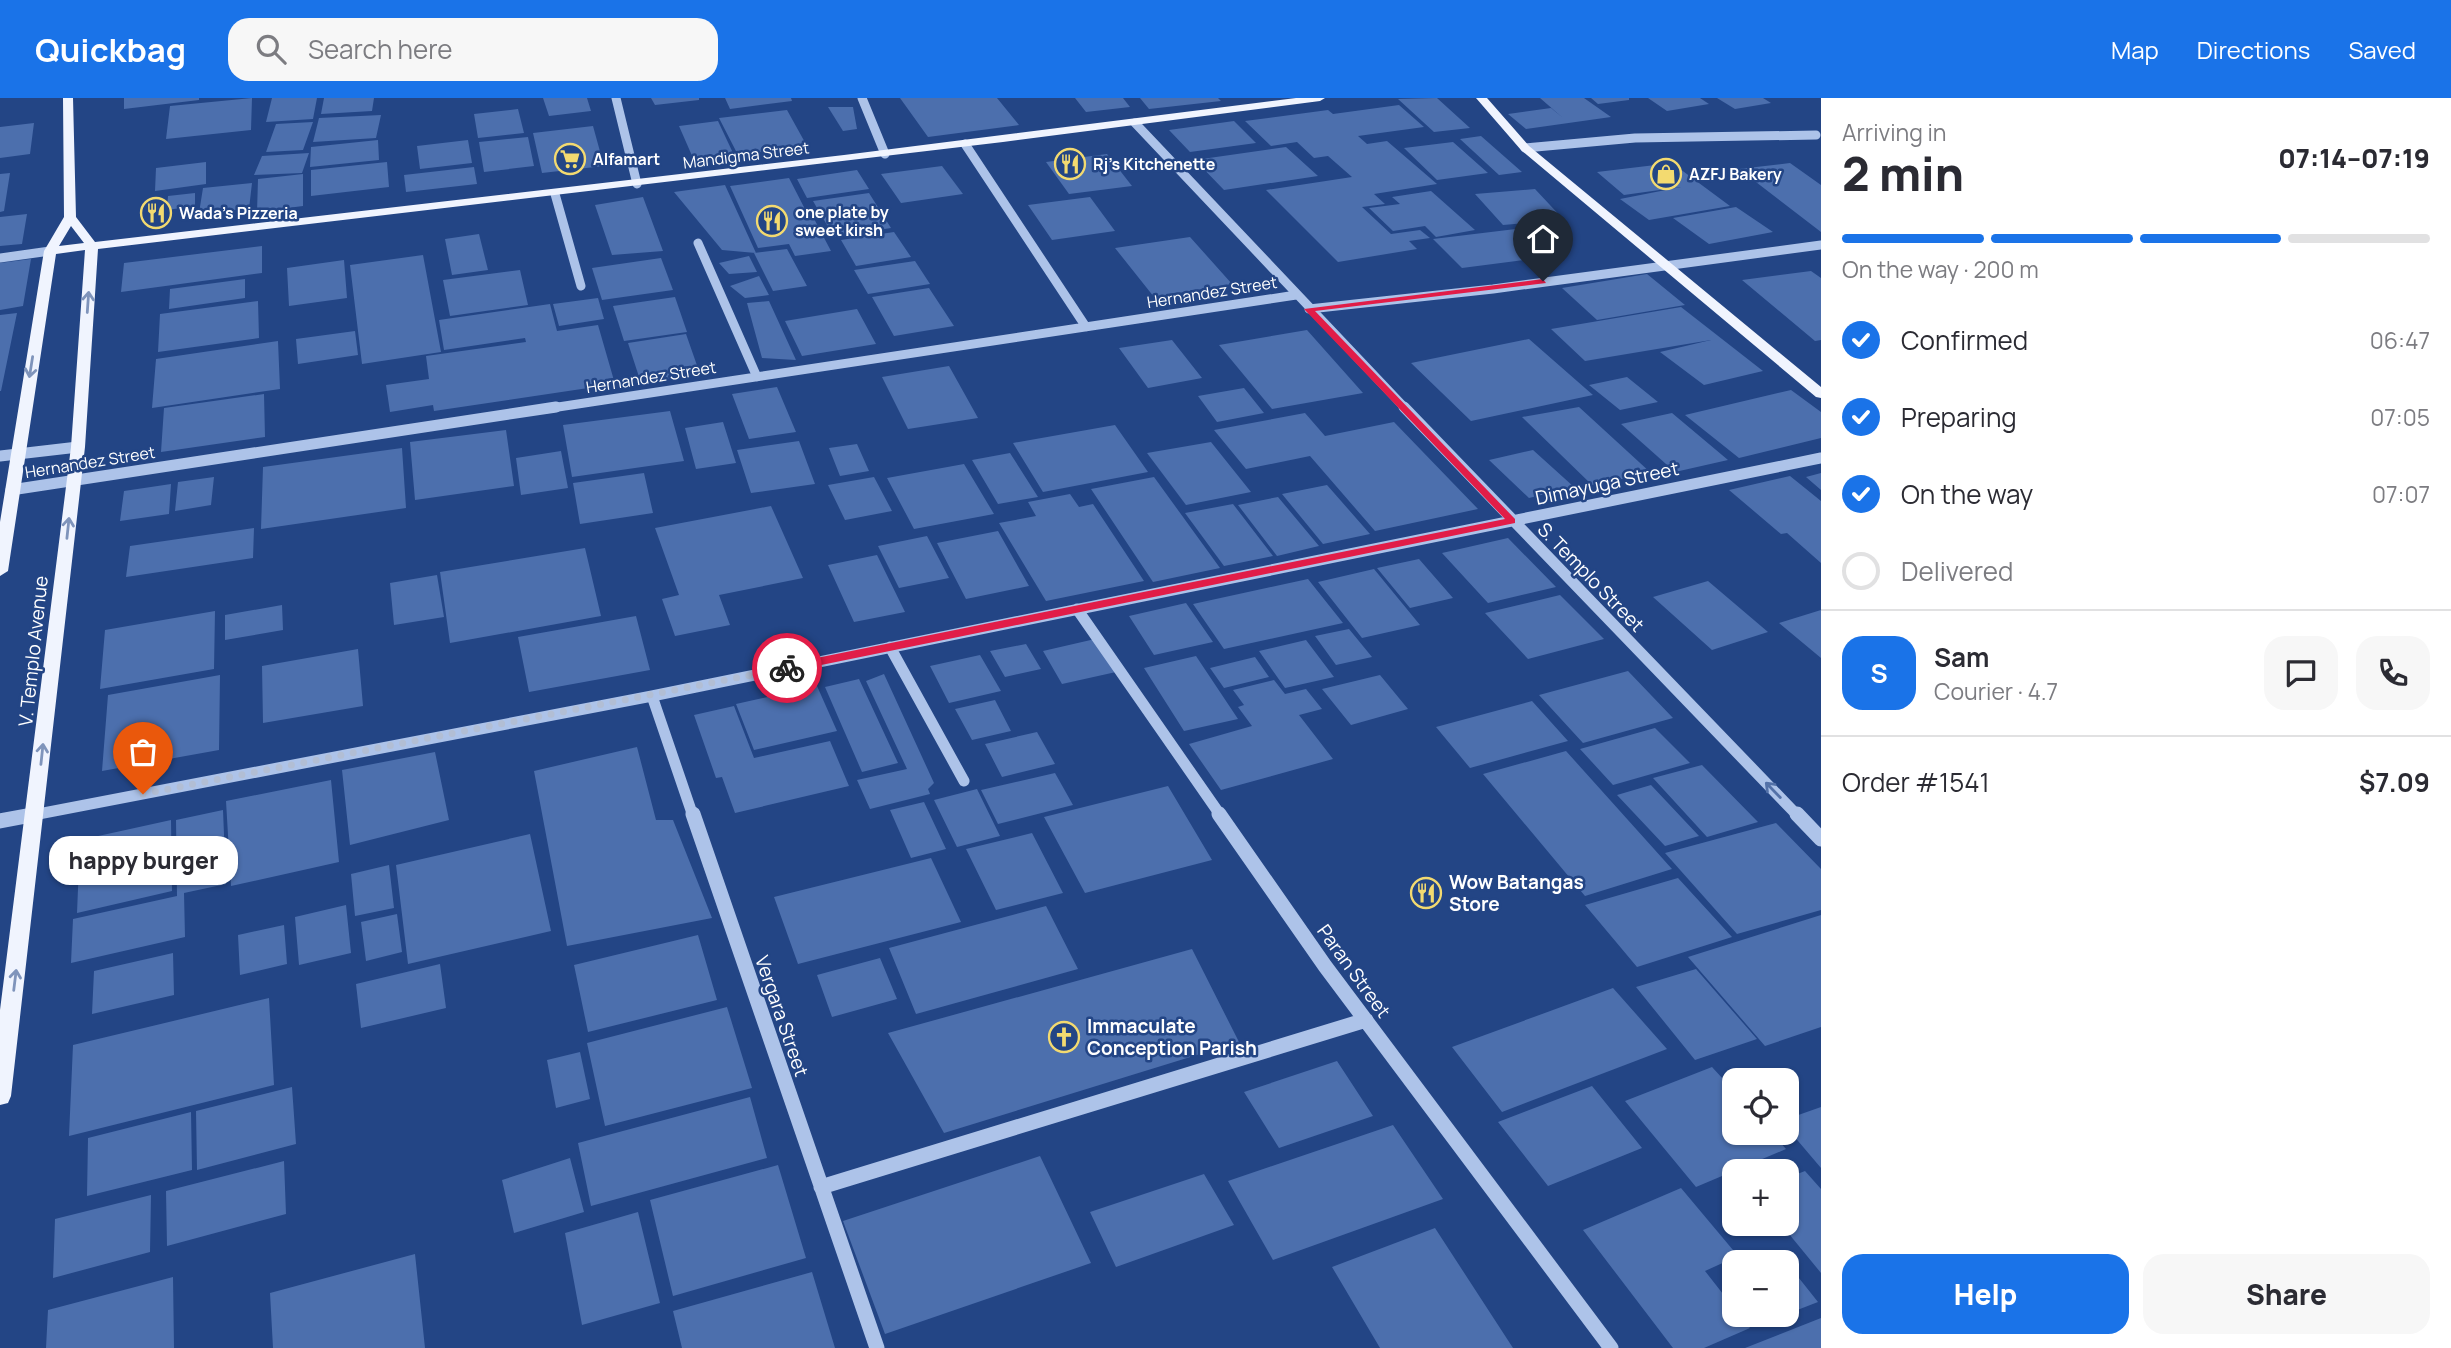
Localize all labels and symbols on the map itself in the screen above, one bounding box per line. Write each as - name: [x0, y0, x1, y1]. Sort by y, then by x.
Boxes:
- street label: Mandigma Street: [682, 136, 810, 174]
- supermarket icon: Alfamart: [553, 142, 587, 176]
- restaurant icon: Rj's Kitchenette: [1053, 147, 1087, 181]
- place label: Alfamart: [593, 148, 660, 170]
- place label: Rj's Kitchenette: [1093, 153, 1216, 175]
- shop icon: AZFJ Bakery: [1649, 157, 1683, 191]
- place label: AZFJ Bakery: [1689, 163, 1782, 185]
- restaurant icon: Wada's Pizzeria: [139, 196, 173, 230]
- place label: one plate by sweet kirsh: [795, 201, 889, 241]
- place label: Wada's Pizzeria: [179, 202, 298, 224]
- restaurant icon: one plate by sweet kirsh: [755, 204, 789, 238]
- pin: [1513, 209, 1573, 281]
- street label: Hernandez Street: [1145, 271, 1279, 313]
- one-way arrow: [81, 290, 94, 313]
- one-way arrow: [24, 355, 37, 377]
- street label: Hernandez Street: [584, 356, 718, 398]
- street label: Hernandez Street: [23, 441, 157, 483]
- street label: Dimayuga Street: [1533, 455, 1681, 511]
- street label: S. Templo Street: [1532, 516, 1650, 638]
- one-way arrow: [62, 517, 75, 540]
- street label: V. Templo Avenue: [12, 574, 54, 728]
- courier: [752, 633, 822, 703]
- pin: [113, 722, 173, 794]
- one-way arrow: [36, 743, 49, 766]
- one-way arrow: [1765, 782, 1782, 799]
- callout: happy burger: [48, 836, 238, 885]
- place label: Wow Batangas Store: [1449, 869, 1584, 917]
- restaurant icon: Wow Batangas Store: [1409, 876, 1443, 910]
- street label: Paran Street: [1311, 919, 1397, 1023]
- street label: Vergara Street: [749, 952, 815, 1080]
- one-way arrow: [8, 969, 21, 992]
- place label: Immaculate Conception Parish: [1087, 1013, 1257, 1061]
- church icon: Immaculate Conception Parish: [1047, 1020, 1081, 1054]

